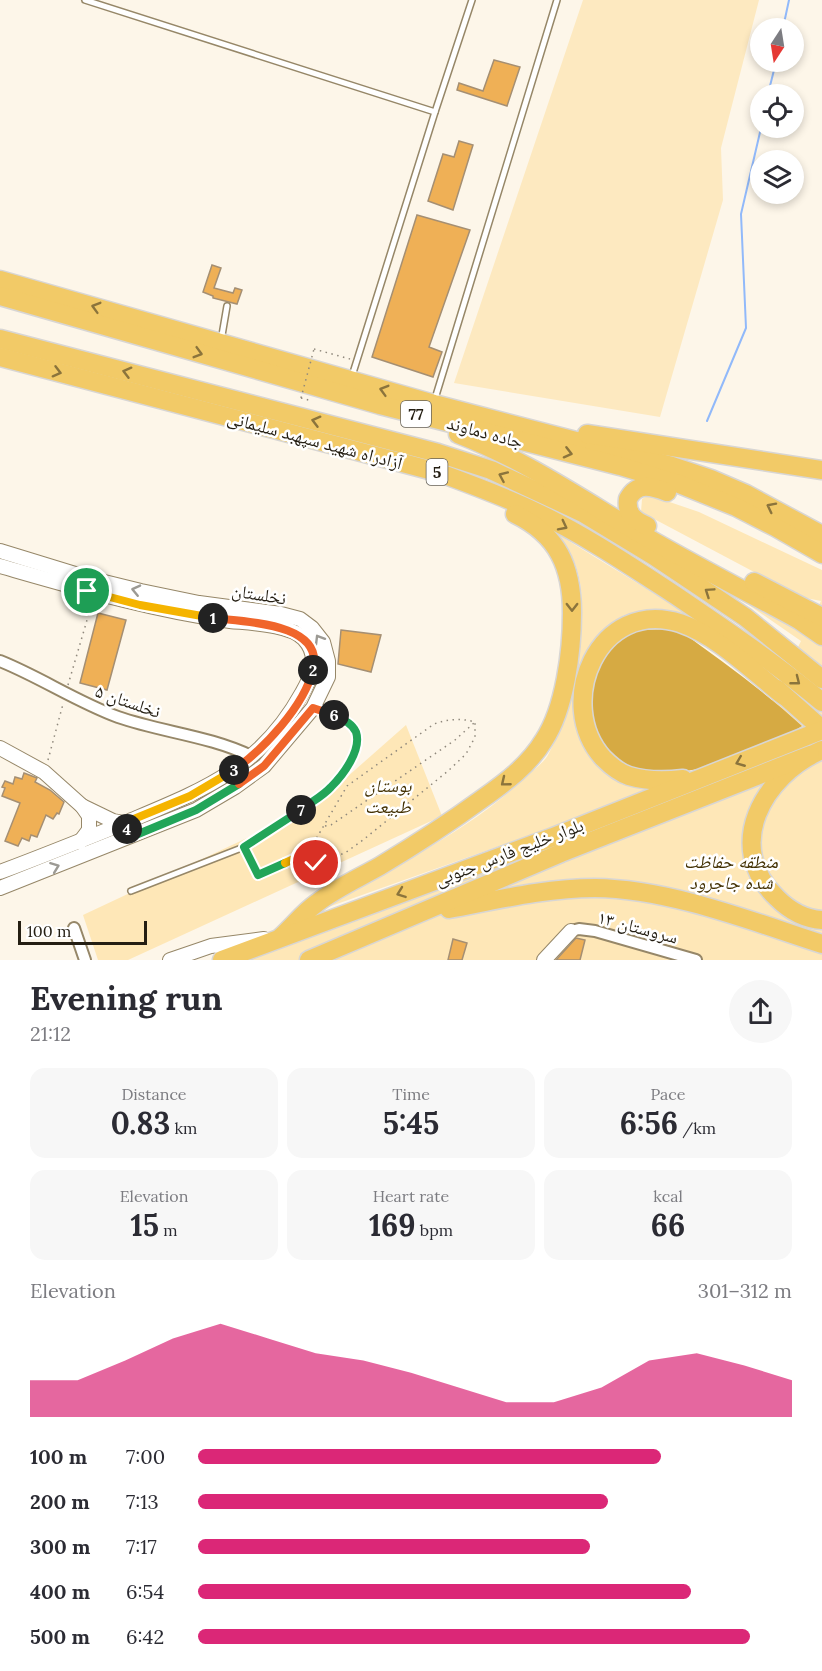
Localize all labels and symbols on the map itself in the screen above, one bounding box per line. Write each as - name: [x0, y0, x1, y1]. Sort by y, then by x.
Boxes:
- north arrow: [750, 18, 804, 72]
- one-way arrow: [91, 302, 102, 314]
- one-way arrow: [192, 346, 203, 358]
- one-way arrow: [51, 365, 61, 378]
- one-way arrow: [123, 367, 133, 380]
- one-way arrow: [379, 385, 390, 397]
- road number: 77: [401, 401, 431, 427]
- street label: آزادراه شهید سپهبد سلیمانی: [225, 406, 406, 475]
- street label: جاده دماوند: [445, 411, 525, 453]
- one-way arrow: [311, 416, 322, 428]
- one-way arrow: [563, 446, 573, 459]
- road number: 5: [426, 459, 448, 485]
- one-way arrow: [499, 471, 510, 483]
- one-way arrow: [766, 503, 777, 514]
- one-way arrow: [557, 519, 568, 530]
- pin: [61, 565, 112, 616]
- street label: نخلستان: [230, 578, 288, 610]
- one-way arrow: [132, 584, 142, 597]
- one-way arrow: [705, 588, 715, 600]
- pin: 1: [198, 603, 228, 633]
- one-way arrow: [566, 603, 578, 612]
- one-way arrow: [315, 635, 327, 645]
- pin: 2: [298, 655, 328, 685]
- one-way arrow: [789, 673, 800, 684]
- street label: نخلستان ۵: [92, 679, 164, 723]
- pin: 6: [319, 700, 349, 730]
- pin: 3: [219, 755, 249, 785]
- one-way arrow: [735, 755, 746, 767]
- park label: بوستان طبیعت: [365, 774, 412, 818]
- one-way arrow: [501, 775, 512, 786]
- pin: 7: [286, 795, 316, 825]
- street label: بلوار خلیج فارس جنوبی: [431, 813, 587, 892]
- pin: 4: [112, 814, 142, 844]
- pin: [290, 837, 341, 888]
- park label: منطقه حفاظت شده جاجرود: [684, 850, 779, 894]
- one-way arrow: [49, 861, 59, 874]
- one-way arrow: [396, 885, 407, 898]
- street label: سروستان ۱۳: [595, 905, 681, 949]
- scale bar: [18, 918, 147, 946]

